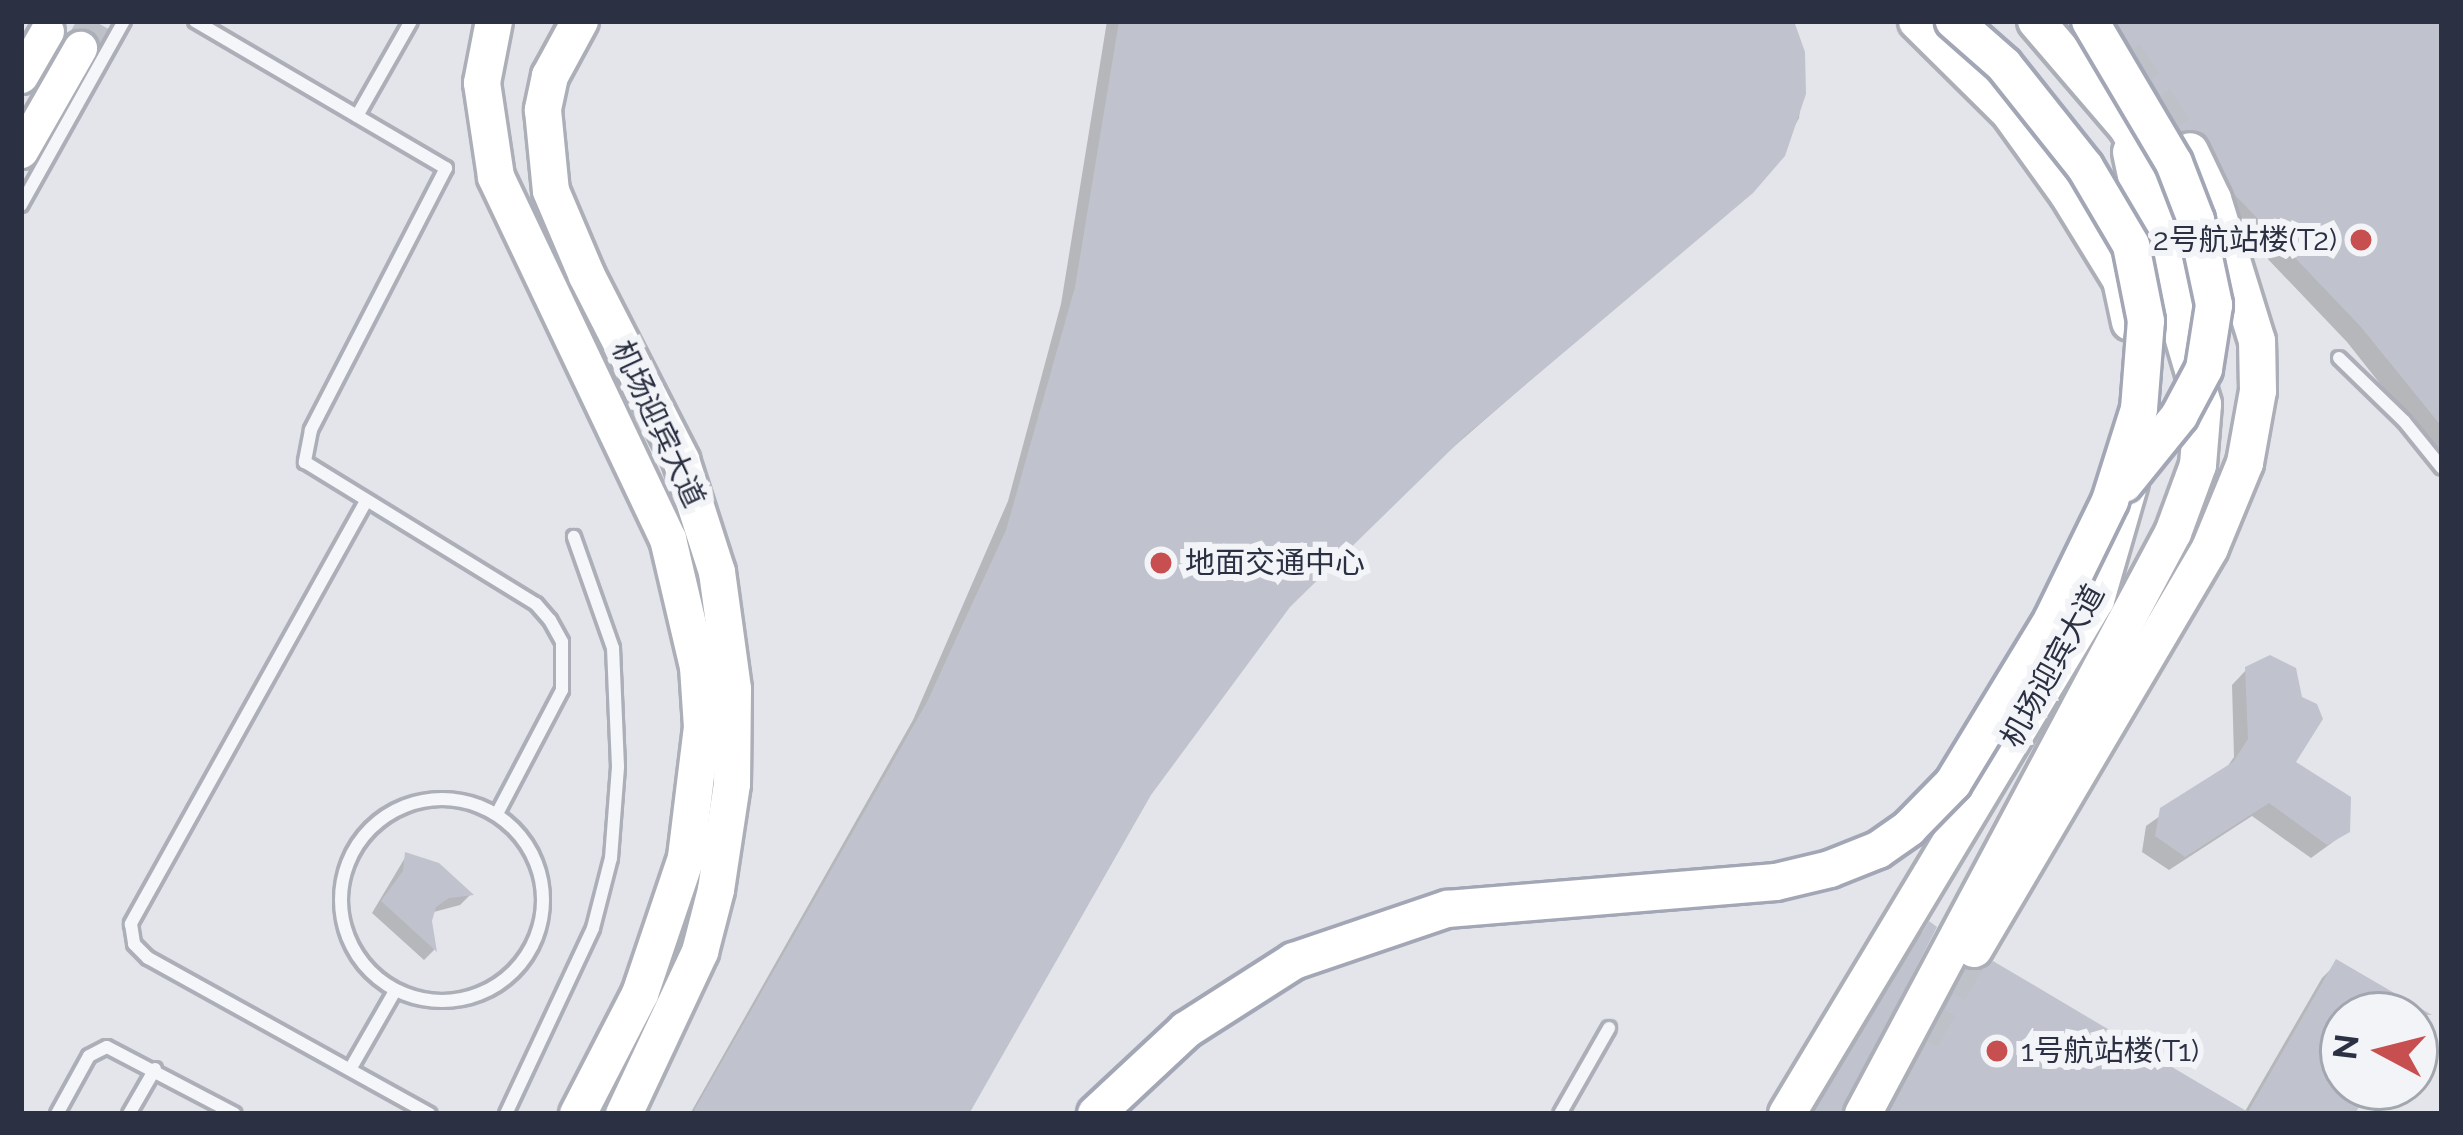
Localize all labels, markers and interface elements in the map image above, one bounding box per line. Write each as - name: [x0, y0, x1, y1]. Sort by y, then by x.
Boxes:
- place label: 2号航站楼(T2): [2153, 222, 2337, 258]
- marker: 2号航站楼(T2): [2348, 227, 2374, 253]
- street label: 机场迎宾大道: [604, 335, 712, 513]
- place label: 地面交通中心: [1185, 545, 1365, 581]
- marker: 地面交通中心: [1148, 550, 1174, 576]
- street label: 机场迎宾大道: [1994, 579, 2112, 753]
- north arrow: [2319, 991, 2439, 1111]
- text: N: [2325, 1032, 2367, 1062]
- place label: 1号航站楼(T1): [2021, 1033, 2199, 1069]
- marker: 1号航站楼(T1): [1984, 1038, 2010, 1064]

